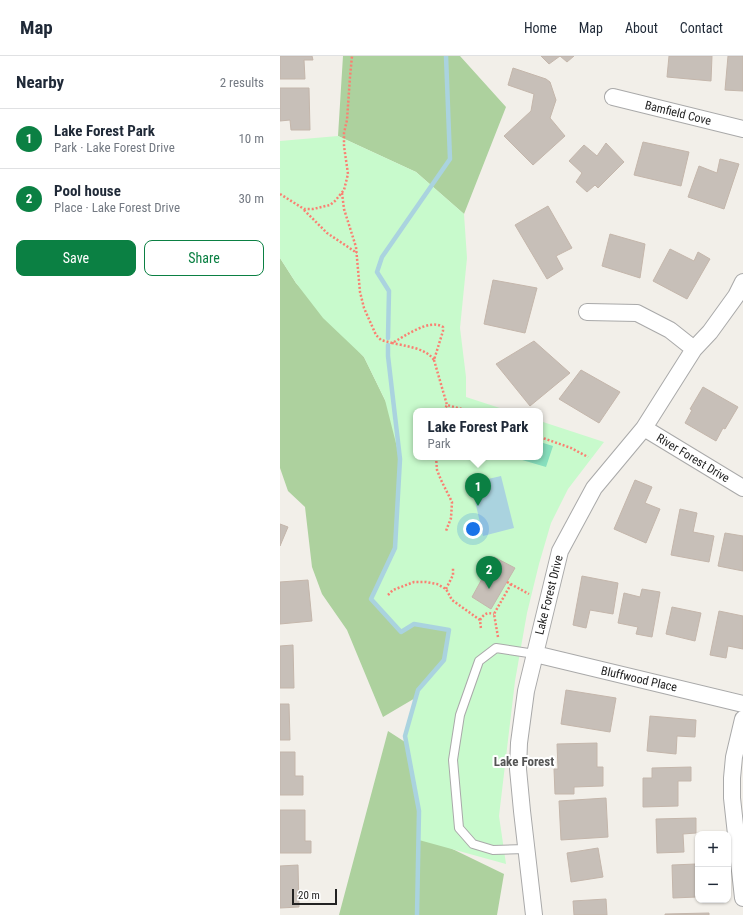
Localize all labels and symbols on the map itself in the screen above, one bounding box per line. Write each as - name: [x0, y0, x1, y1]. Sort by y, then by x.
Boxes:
- street label: Bamfield Cove: [643, 98, 713, 128]
- street label: River Forest Drive: [654, 431, 732, 486]
- pin: 1: [465, 473, 491, 506]
- your location: [463, 519, 483, 539]
- street label: Lake Forest Drive: [532, 553, 566, 636]
- pin: 2: [476, 556, 502, 589]
- street label: Bluffwood Place: [600, 663, 679, 695]
- district label: Lake Forest: [494, 754, 554, 769]
- scale bar: [292, 887, 337, 906]

